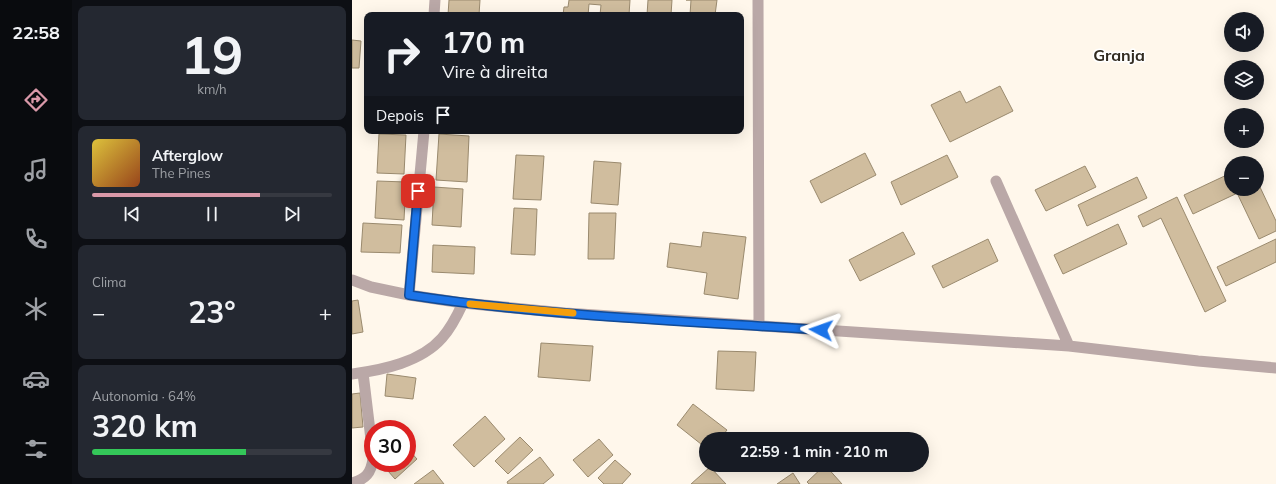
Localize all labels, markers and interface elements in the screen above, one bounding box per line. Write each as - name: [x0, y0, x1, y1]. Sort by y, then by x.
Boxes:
- map controls: [1224, 12, 1264, 196]
- button: sound: [1224, 12, 1264, 52]
- text: 22:58: [12, 21, 60, 44]
- text: 19: [181, 22, 243, 87]
- text: 170 m: [442, 25, 525, 60]
- icon: right: [376, 28, 428, 80]
- district label: Granja: [1093, 45, 1145, 65]
- text: Vire à direita: [442, 60, 548, 83]
- button: layers: [1224, 60, 1264, 100]
- text: km/h: [197, 81, 227, 97]
- icon: directions: [22, 86, 50, 114]
- icon: arrive: [432, 104, 454, 126]
- text: Depois: [376, 106, 424, 125]
- button: +: [1224, 108, 1264, 148]
- text: Afterglow: [152, 146, 223, 165]
- icon: music: [22, 156, 50, 184]
- button: −: [1224, 156, 1264, 196]
- text: The Pines: [152, 165, 211, 181]
- pin: [401, 174, 435, 208]
- icon: arrive: [407, 180, 429, 202]
- icon: previous: [121, 203, 143, 225]
- icon: pause: [201, 203, 223, 225]
- icon: next: [281, 203, 303, 225]
- icon: phone: [22, 225, 50, 253]
- text: Clima: [92, 274, 126, 290]
- text: 23°: [188, 293, 236, 331]
- icon: climate: [22, 295, 50, 323]
- text: −: [92, 299, 105, 327]
- text: +: [319, 299, 332, 327]
- position arrow: [800, 309, 842, 351]
- icon: car: [22, 365, 50, 393]
- text: Autonomia · 64%: [92, 388, 196, 404]
- text: 320 km: [92, 407, 198, 445]
- speed limit sign: 30: [364, 420, 416, 472]
- icon: filters: [22, 435, 50, 463]
- text: 22:59 · 1 min · 210 m: [740, 442, 888, 461]

